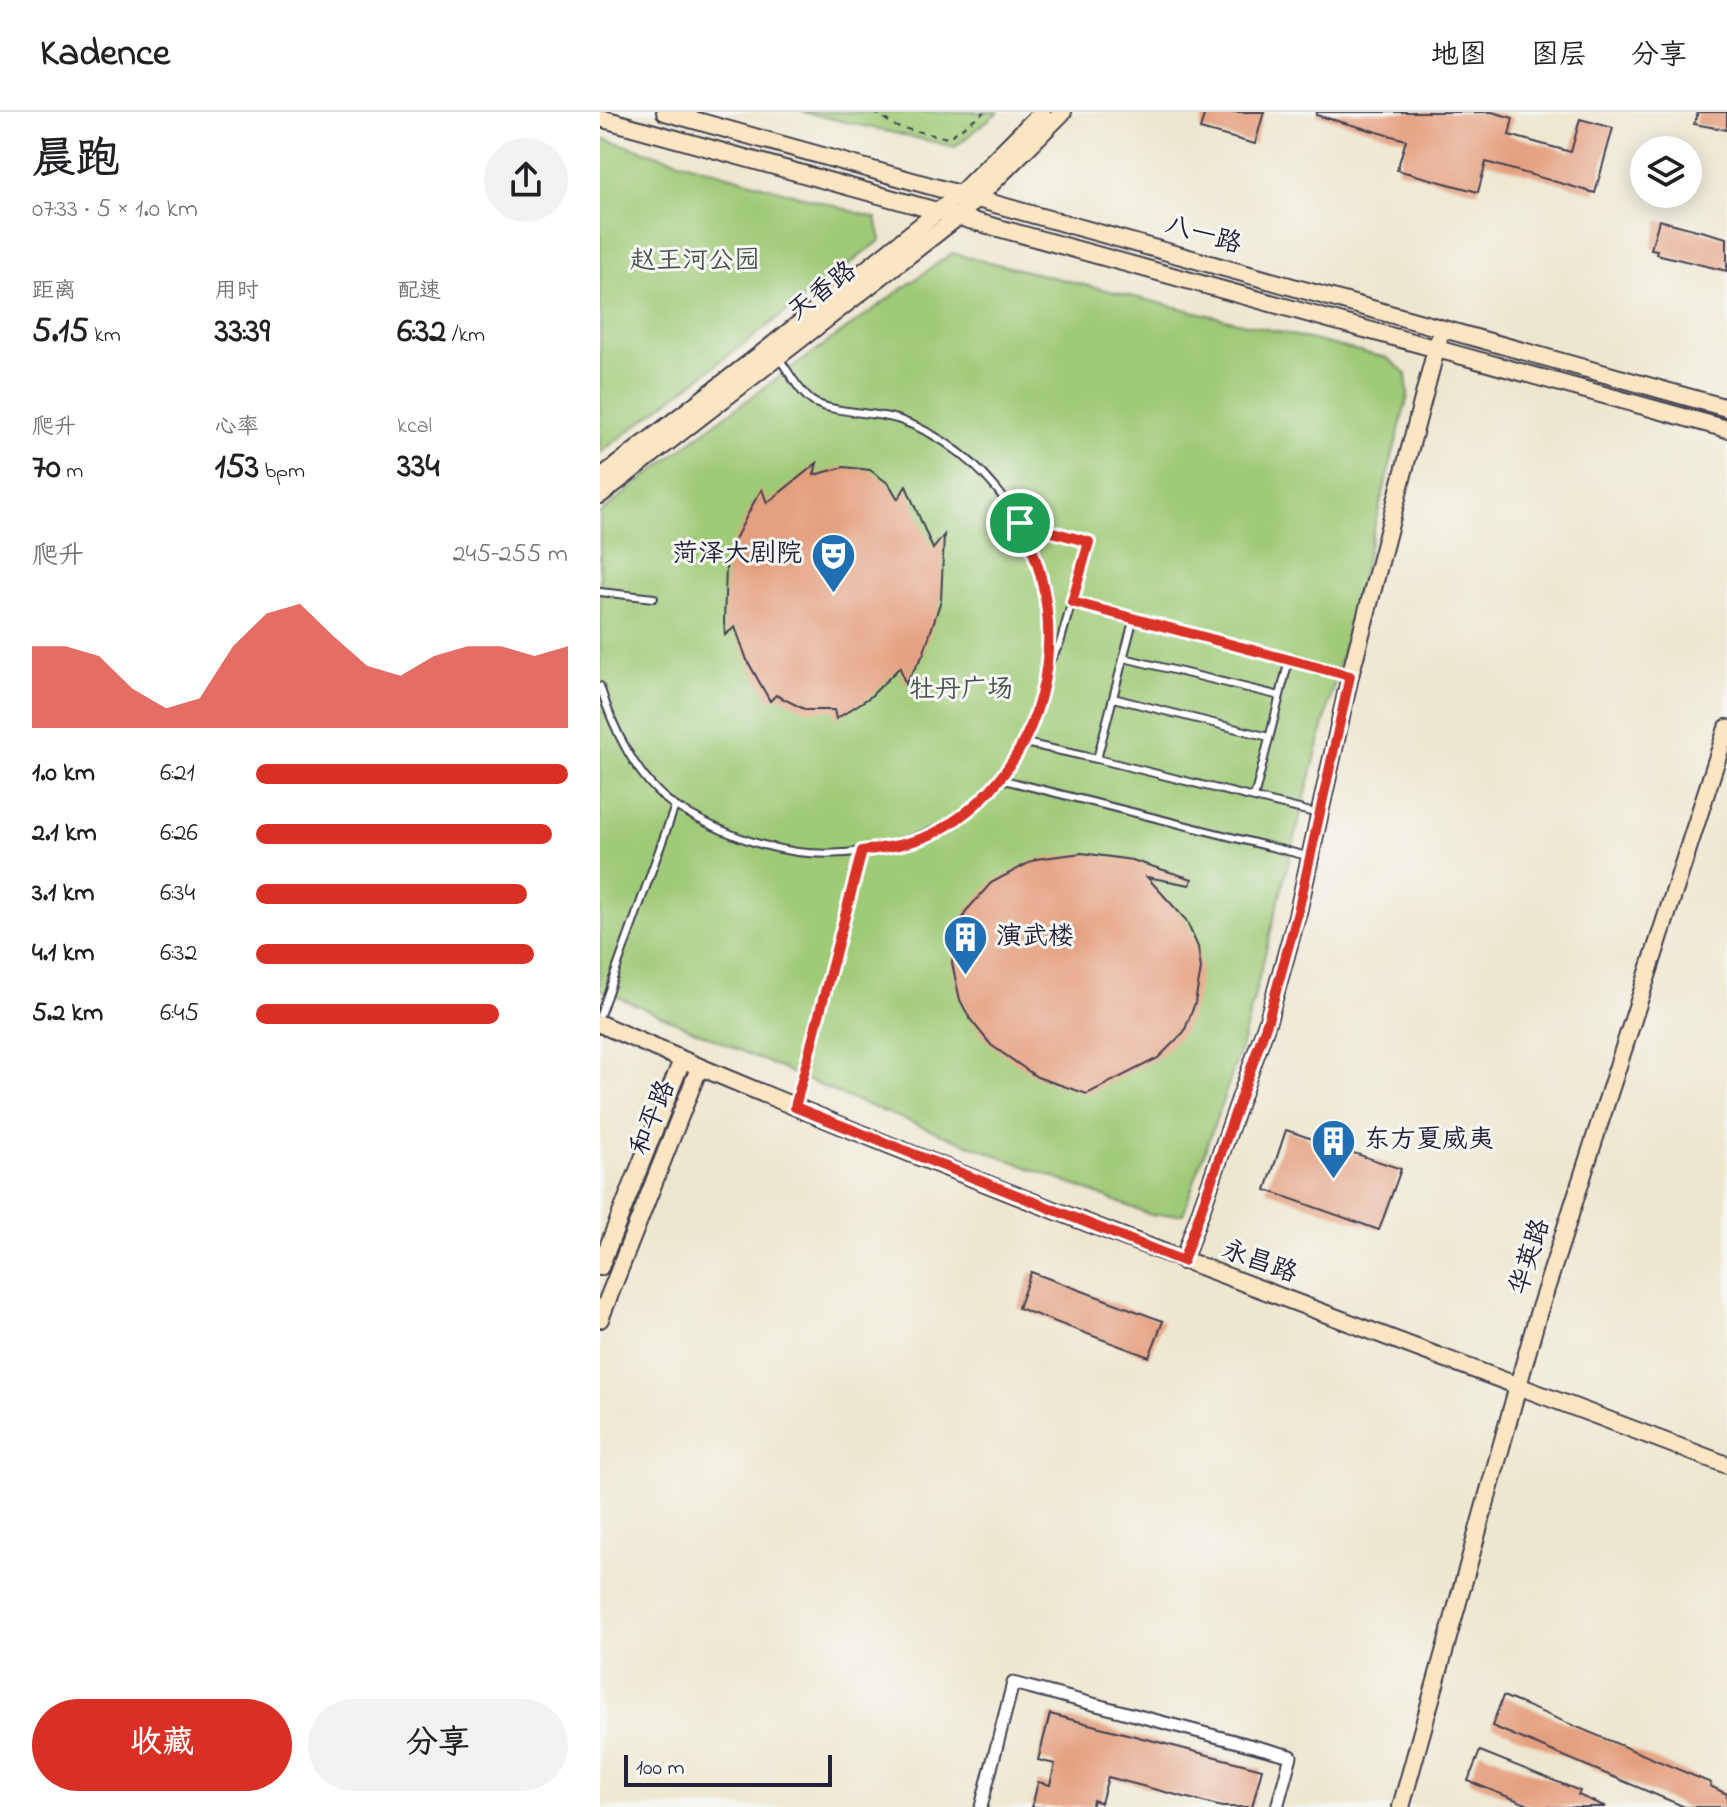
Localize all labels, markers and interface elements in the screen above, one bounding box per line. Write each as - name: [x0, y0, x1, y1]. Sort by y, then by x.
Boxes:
- text: Kadence: [40, 27, 170, 83]
- text: 地图: [1431, 36, 1487, 77]
- text: 图层: [1531, 36, 1587, 77]
- text: 分享: [1631, 36, 1687, 77]
- text: 晨跑: [32, 129, 120, 193]
- map controls: [1630, 136, 1702, 208]
- button: layers: [1630, 136, 1702, 208]
- button: share: [484, 138, 568, 222]
- text: 07:33 · 5 × 1.0 km: [32, 191, 198, 229]
- street label: 八一路: [1160, 207, 1246, 265]
- park label: 赵王河公园: [630, 243, 760, 281]
- street label: 天香路: [781, 253, 865, 331]
- text: 距离: [32, 276, 76, 308]
- text: 用时: [215, 276, 259, 308]
- text: 配速: [397, 276, 441, 308]
- text: 5.15: [32, 308, 89, 358]
- text: 33:39: [215, 308, 270, 358]
- text: 6:32: [397, 308, 446, 358]
- text: km: [89, 320, 121, 352]
- text: /km: [446, 320, 485, 352]
- text: kcal: [397, 411, 432, 443]
- text: 爬升: [32, 412, 76, 444]
- text: 心率: [215, 412, 259, 444]
- text: 334: [397, 443, 439, 493]
- text: 70: [32, 444, 61, 494]
- text: 153: [215, 444, 259, 494]
- text: m: [61, 456, 83, 488]
- text: bpm: [259, 456, 305, 488]
- pin: [986, 489, 1054, 557]
- icon: arrive: [998, 501, 1042, 545]
- theatre icon: 菏泽大剧院: [809, 531, 857, 594]
- text: 245–255 m: [453, 536, 568, 574]
- place label: 菏泽大剧院: [672, 536, 802, 574]
- text: 爬升: [32, 538, 84, 576]
- park label: 牡丹广场: [909, 672, 1013, 710]
- text: 1.0 km: [32, 755, 95, 793]
- text: 6:21: [160, 755, 195, 793]
- text: 2.1 km: [32, 815, 97, 853]
- text: 6:26: [160, 815, 198, 853]
- text: 3.1 km: [32, 875, 94, 913]
- text: 6:34: [160, 875, 195, 913]
- building icon: 演武楼: [941, 914, 989, 977]
- place label: 演武楼: [996, 919, 1074, 957]
- text: 4.1 km: [32, 935, 94, 973]
- text: 6:32: [160, 935, 197, 973]
- text: 5.2 km: [32, 995, 103, 1033]
- text: 6:45: [160, 995, 199, 1033]
- street label: 和平路: [622, 1075, 686, 1161]
- building icon: 东方夏威夷: [1309, 1117, 1357, 1180]
- place label: 东方夏威夷: [1364, 1122, 1494, 1160]
- street label: 华英路: [1501, 1214, 1561, 1300]
- street label: 永昌路: [1216, 1232, 1302, 1294]
- button: 收藏: [32, 1699, 292, 1791]
- button: 分享: [308, 1699, 568, 1791]
- scale bar: [624, 1751, 832, 1787]
- text: 100 m: [636, 1753, 685, 1785]

